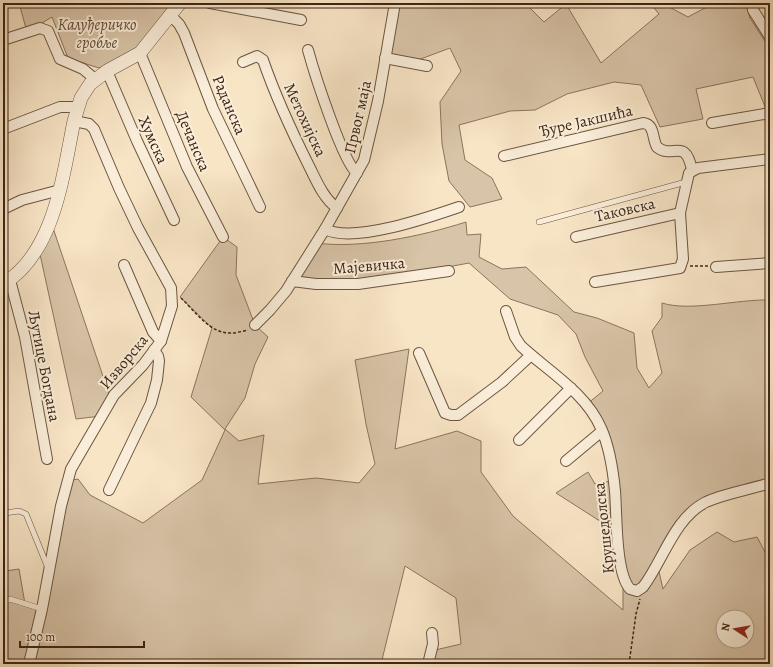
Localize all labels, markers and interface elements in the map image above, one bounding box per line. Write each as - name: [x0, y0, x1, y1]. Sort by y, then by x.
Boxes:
- park label: Калуђеричко гробље: [57, 14, 137, 54]
- street label: Раданска: [207, 72, 252, 139]
- street label: Првог маја: [339, 77, 377, 156]
- street label: Метохијска: [278, 80, 332, 161]
- street label: Ђуре Јакшића: [537, 99, 635, 142]
- street label: Дечанска: [170, 107, 216, 175]
- street label: Хумска: [133, 113, 174, 168]
- street label: Таковска: [593, 192, 658, 228]
- street label: Мајевичка: [332, 252, 406, 280]
- street label: Љутице Богдана: [22, 308, 66, 424]
- street label: Изворска: [95, 329, 154, 394]
- street label: Крушедолска: [588, 481, 620, 575]
- north arrow: [715, 609, 755, 649]
- text: N: [718, 622, 734, 633]
- scale bar: [20, 623, 144, 649]
- text: 100 m: [26, 629, 55, 645]

